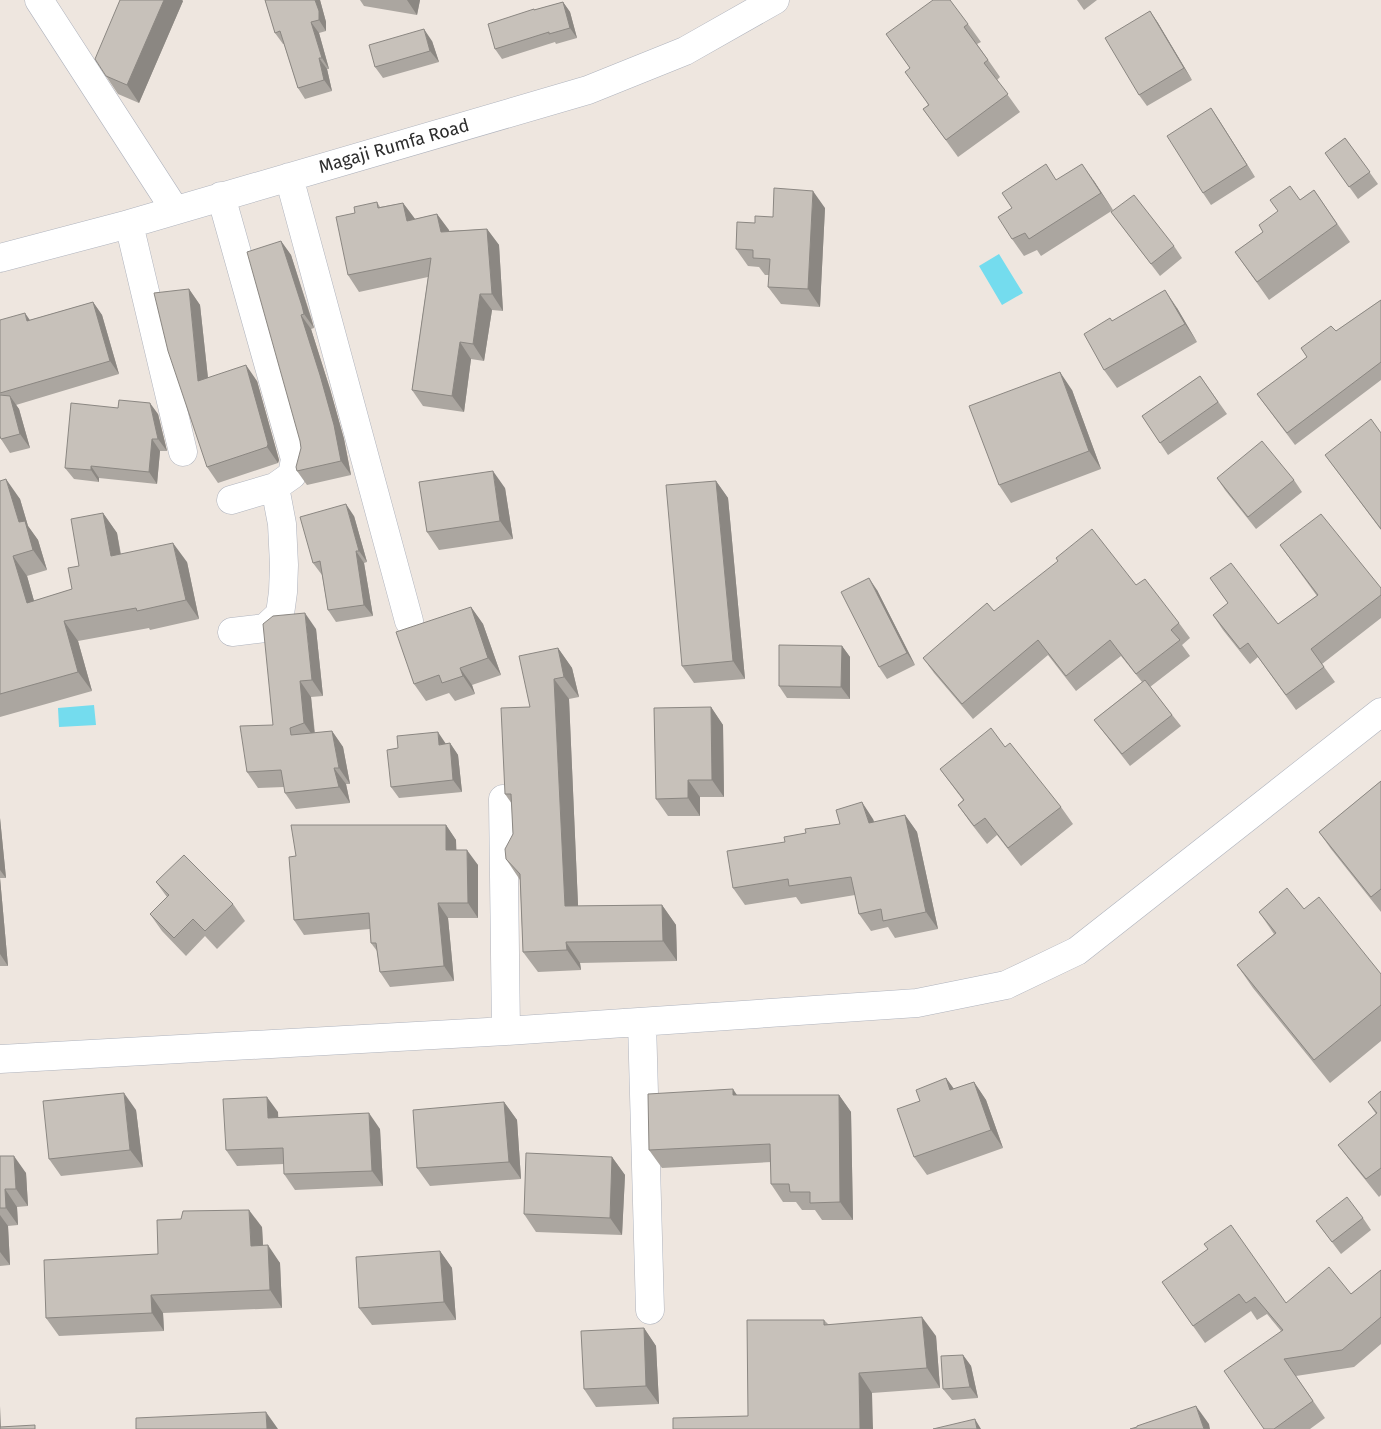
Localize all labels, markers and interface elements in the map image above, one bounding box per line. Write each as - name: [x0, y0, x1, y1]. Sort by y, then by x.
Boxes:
- street label: Magaji Rumfa Road: [316, 114, 472, 178]

